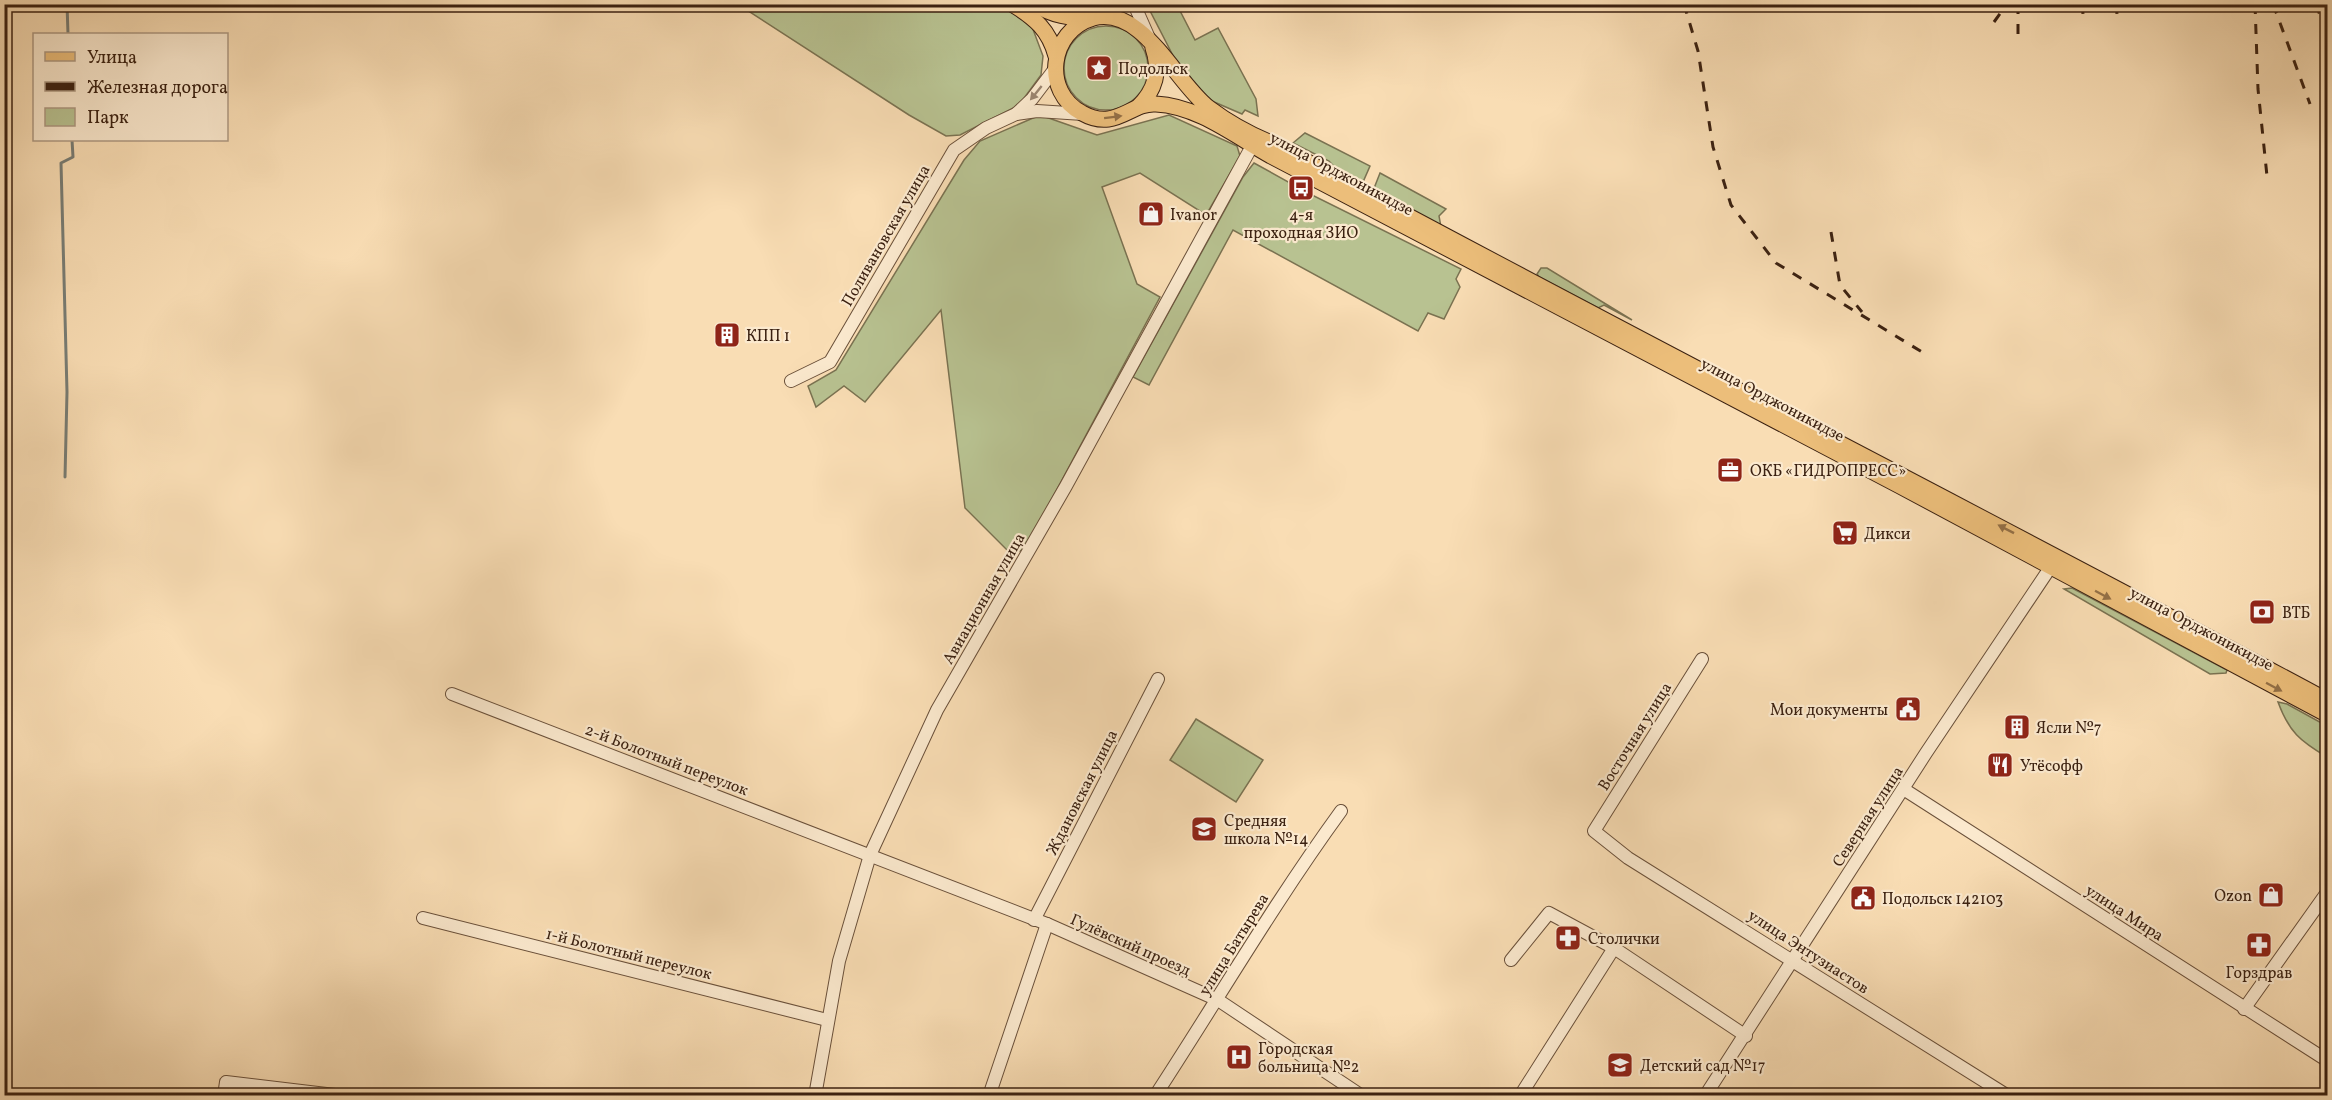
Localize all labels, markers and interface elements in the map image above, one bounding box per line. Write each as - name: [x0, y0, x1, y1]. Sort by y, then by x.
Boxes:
- legend: [33, 33, 228, 141]
- text: Улица: [87, 46, 137, 71]
- place icon: Подольск: [1084, 53, 1114, 83]
- place label: Подольск: [1118, 59, 1189, 81]
- text: Железная дорога: [87, 76, 228, 101]
- one-way arrow: [1030, 85, 1043, 101]
- text: Парк: [87, 106, 129, 131]
- one-way arrow: [1104, 113, 1123, 122]
- street label: улица Орджоникидзе: [1265, 127, 1417, 222]
- street label: Поливановская улица: [837, 161, 936, 311]
- bus stop icon: 4-я проходная ЗИО: [1286, 173, 1316, 203]
- shop icon: Ivanor: [1136, 199, 1166, 229]
- place label: Ivanor: [1170, 205, 1217, 227]
- place label: 4-я проходная ЗИО: [1244, 205, 1358, 245]
- building icon: КПП 1: [712, 320, 742, 350]
- place label: КПП 1: [746, 326, 790, 348]
- street label: улица Орджоникидзе: [1696, 353, 1848, 448]
- office icon: ОКБ «ГИДРОПРЕСС»: [1715, 455, 1745, 485]
- place label: ОКБ «ГИДРОПРЕСС»: [1750, 461, 1906, 483]
- supermarket icon: Дикси: [1830, 518, 1860, 548]
- place label: Дикси: [1864, 524, 1911, 546]
- one-way arrow: [1998, 524, 2015, 534]
- street label: Авиационная улица: [938, 529, 1031, 669]
- street label: улица Орджоникидзе: [2125, 582, 2277, 677]
- one-way arrow: [2094, 590, 2111, 600]
- bank icon: ВТБ: [2247, 597, 2277, 627]
- place label: ВТБ: [2282, 603, 2310, 625]
- street label: Восточная улица: [1593, 679, 1678, 796]
- one-way arrow: [2266, 682, 2283, 692]
- public building icon: Мои документы: [1893, 694, 1923, 724]
- place label: Мои документы: [1770, 700, 1888, 722]
- building icon: Ясли №7: [2002, 712, 2032, 742]
- place label: Ясли №7: [2036, 718, 2102, 740]
- street label: 2-й Болотный переулок: [581, 720, 752, 802]
- street label: Ждановская улица: [1042, 726, 1124, 859]
- restaurant icon: Утёсофф: [1985, 750, 2015, 780]
- place label: Утёсофф: [2020, 756, 2083, 778]
- street label: Северная улица: [1828, 762, 1910, 872]
- place label: Средняя школа №14: [1224, 811, 1308, 851]
- school or university icon: Средняя школа №14: [1189, 814, 1219, 844]
- street label: улица Мира: [2080, 880, 2167, 947]
- shop icon: Ozon: [2256, 880, 2286, 910]
- public building icon: Подольск 142103: [1848, 883, 1878, 913]
- place label: Ozon: [2214, 886, 2252, 908]
- place label: Подольск 142103: [1882, 889, 2003, 911]
- street label: улица Батырева: [1194, 890, 1275, 1000]
- street label: улица Энтузиастов: [1743, 905, 1873, 1000]
- street label: Гулёвский проезд: [1066, 909, 1194, 982]
- pharmacy icon: Столички: [1553, 923, 1583, 953]
- street label: 1-й Болотный переулок: [543, 924, 714, 986]
- place label: Столички: [1588, 929, 1660, 951]
- pharmacy icon: Горздрав: [2244, 930, 2274, 960]
- place label: Горздрав: [2226, 963, 2292, 985]
- place label: Городская больница №2: [1258, 1039, 1359, 1079]
- hospital icon: Городская больница №2: [1224, 1042, 1254, 1072]
- school or university icon: Детский сад №17: [1605, 1050, 1635, 1080]
- place label: Детский сад №17: [1640, 1056, 1766, 1078]

